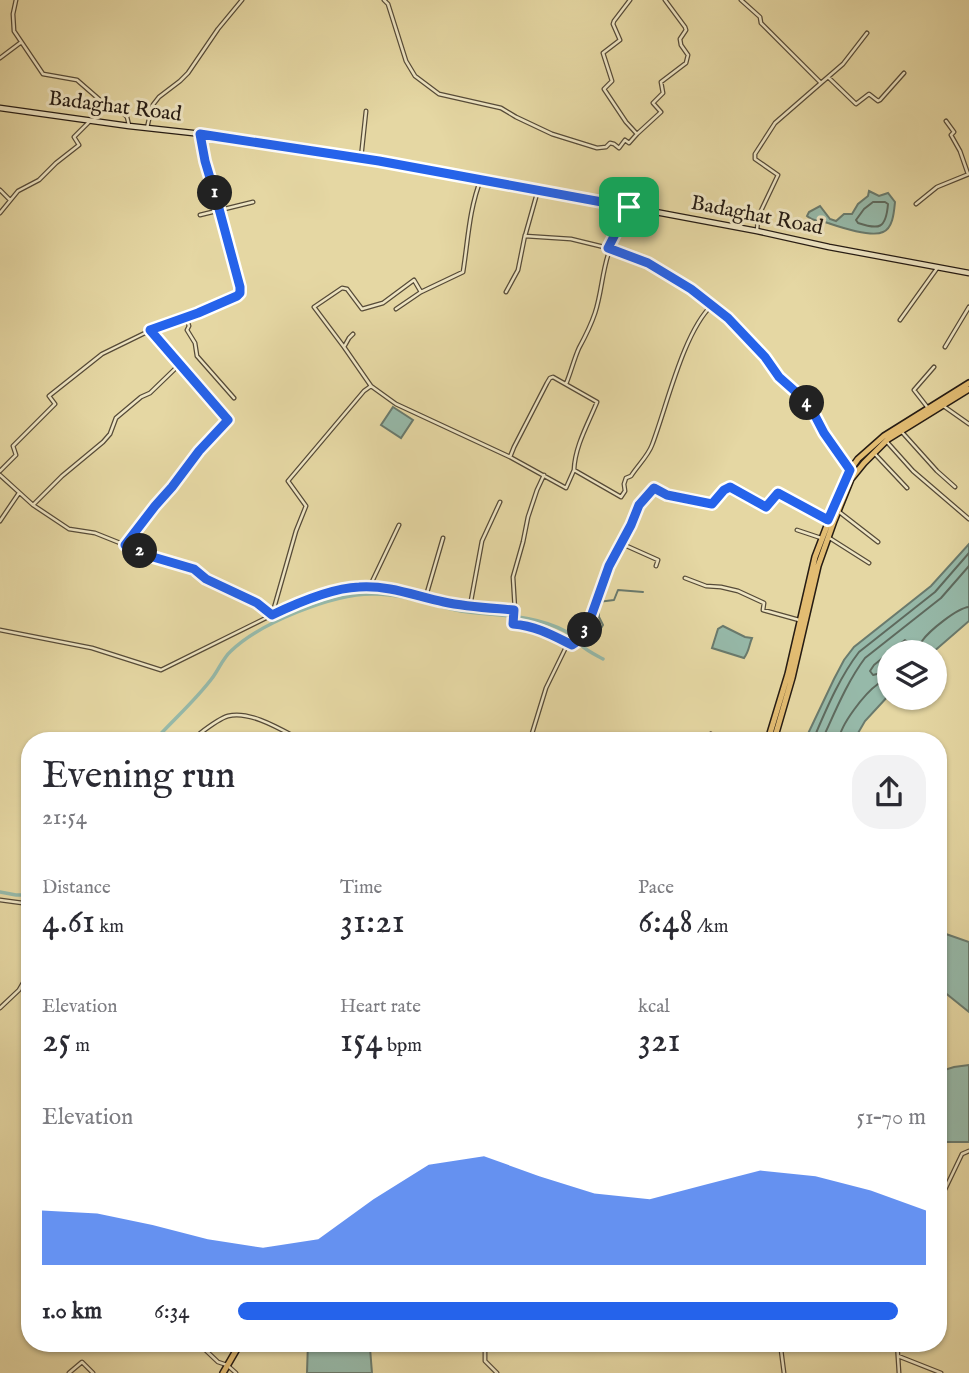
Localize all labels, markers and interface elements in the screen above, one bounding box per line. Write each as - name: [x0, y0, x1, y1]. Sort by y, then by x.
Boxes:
- street label: Badaghat Road: [47, 85, 184, 129]
- pin: 1: [198, 176, 232, 210]
- pin: [599, 177, 659, 237]
- text: 1: [211, 180, 218, 204]
- icon: arrive: [610, 188, 648, 226]
- street label: Badaghat Road: [689, 190, 826, 242]
- pin: 4: [790, 386, 824, 420]
- text: 4: [802, 390, 811, 414]
- pin: 2: [122, 534, 158, 568]
- text: 2: [135, 538, 144, 562]
- pin: 3: [568, 612, 602, 648]
- text: 3: [581, 617, 588, 641]
- map controls: [877, 640, 947, 710]
- button: layers: [877, 640, 947, 710]
- text: Evening run: [42, 753, 236, 801]
- button: share: [852, 755, 926, 829]
- text: 21:54: [42, 803, 87, 832]
- text: Distance: [42, 876, 111, 900]
- text: Time: [340, 876, 382, 900]
- text: Pace: [638, 876, 674, 900]
- text: 4.61: [42, 900, 95, 945]
- text: 31:21: [340, 900, 405, 945]
- text: 6:48: [638, 900, 693, 945]
- text: km: [95, 915, 124, 939]
- text: /km: [693, 915, 728, 939]
- text: Elevation: [42, 995, 117, 1019]
- text: Heart rate: [340, 995, 421, 1019]
- text: kcal: [638, 995, 670, 1019]
- text: 25: [42, 1019, 71, 1064]
- text: 154: [340, 1019, 383, 1064]
- text: 321: [638, 1019, 681, 1064]
- text: m: [71, 1034, 90, 1058]
- text: bpm: [383, 1034, 422, 1058]
- text: Elevation: [42, 1103, 133, 1132]
- text: 51–70 m: [857, 1103, 926, 1132]
- text: 1.0 km: [42, 1297, 102, 1326]
- text: 6:34: [154, 1297, 190, 1326]

